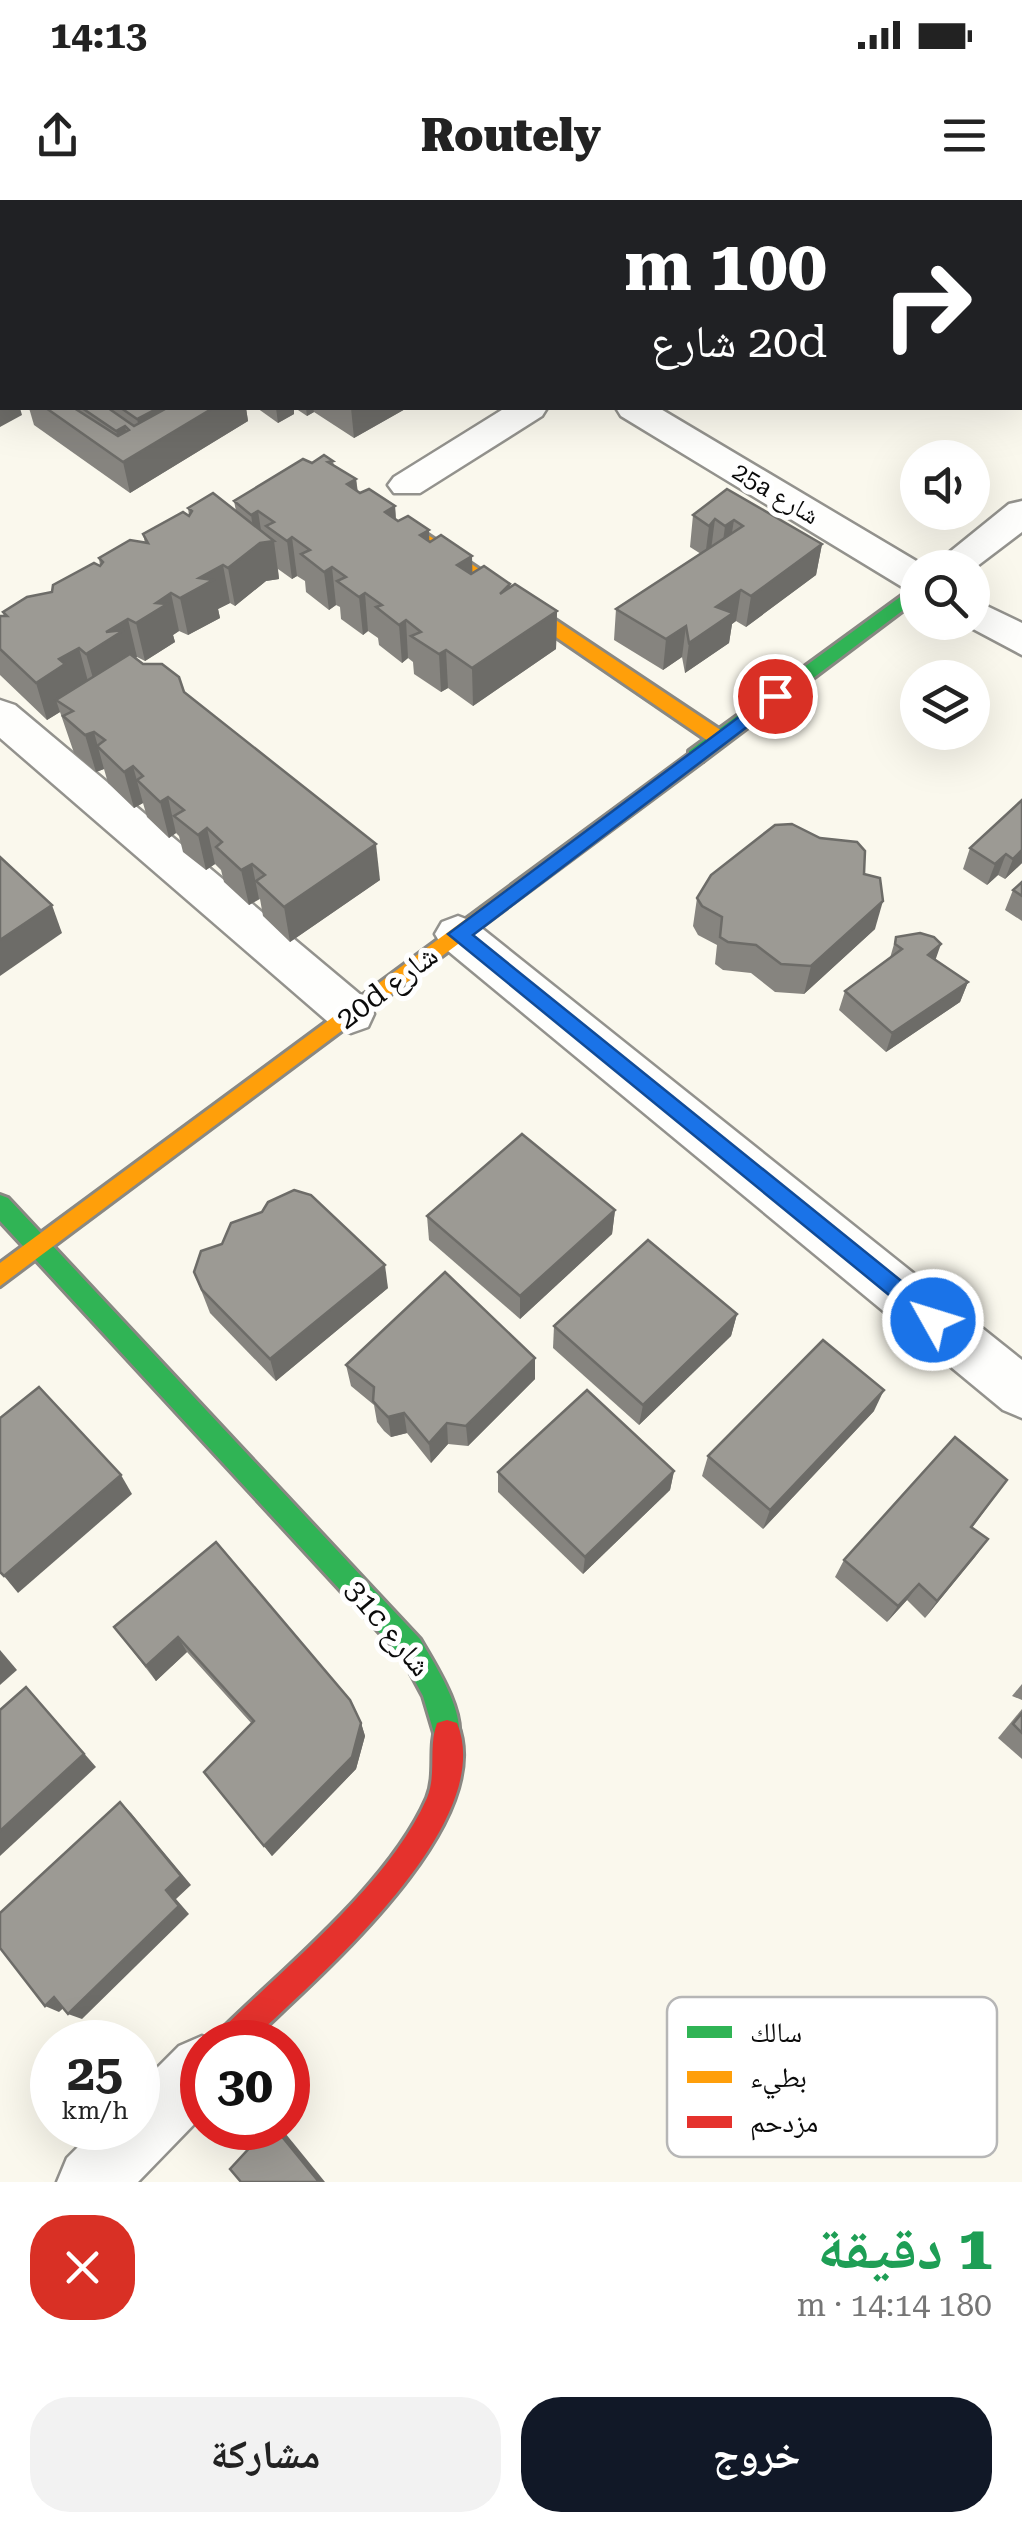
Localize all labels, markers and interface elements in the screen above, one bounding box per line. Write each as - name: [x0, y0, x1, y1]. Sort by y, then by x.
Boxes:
- text: 14:13: [50, 13, 147, 57]
- icon: share: [30, 108, 85, 163]
- icon: menu: [937, 108, 992, 163]
- text: Routely: [421, 109, 601, 162]
- text: 100 m: [624, 225, 827, 307]
- icon: right: [862, 240, 992, 370]
- text: 20d شارع: [651, 315, 827, 368]
- map controls: [900, 440, 990, 750]
- button: sound: [900, 440, 990, 530]
- street label: 25a شارع: [727, 456, 824, 531]
- button: search: [900, 550, 990, 640]
- pin: [733, 654, 818, 739]
- button: layers: [900, 660, 990, 750]
- icon: arrive: [748, 669, 803, 724]
- street label: 20d شارع: [329, 937, 445, 1038]
- position arrow: [881, 1268, 985, 1372]
- street label: 31c شارع: [336, 1572, 439, 1684]
- legend: [667, 1997, 997, 2157]
- text: سالك: [750, 2016, 802, 2049]
- speed limit sign: 30: [180, 2020, 310, 2150]
- text: 25: [67, 2044, 123, 2102]
- text: بطيء: [750, 2061, 807, 2100]
- text: km/h: [62, 2096, 128, 2125]
- text: مزدحم: [750, 2106, 818, 2141]
- text: 1 دقيقة: [817, 2213, 992, 2284]
- button: close: [30, 2215, 135, 2320]
- text: 180 m · 14:14: [797, 2286, 992, 2324]
- button: مشاركة: [30, 2397, 501, 2512]
- button: خروج: [521, 2397, 992, 2512]

